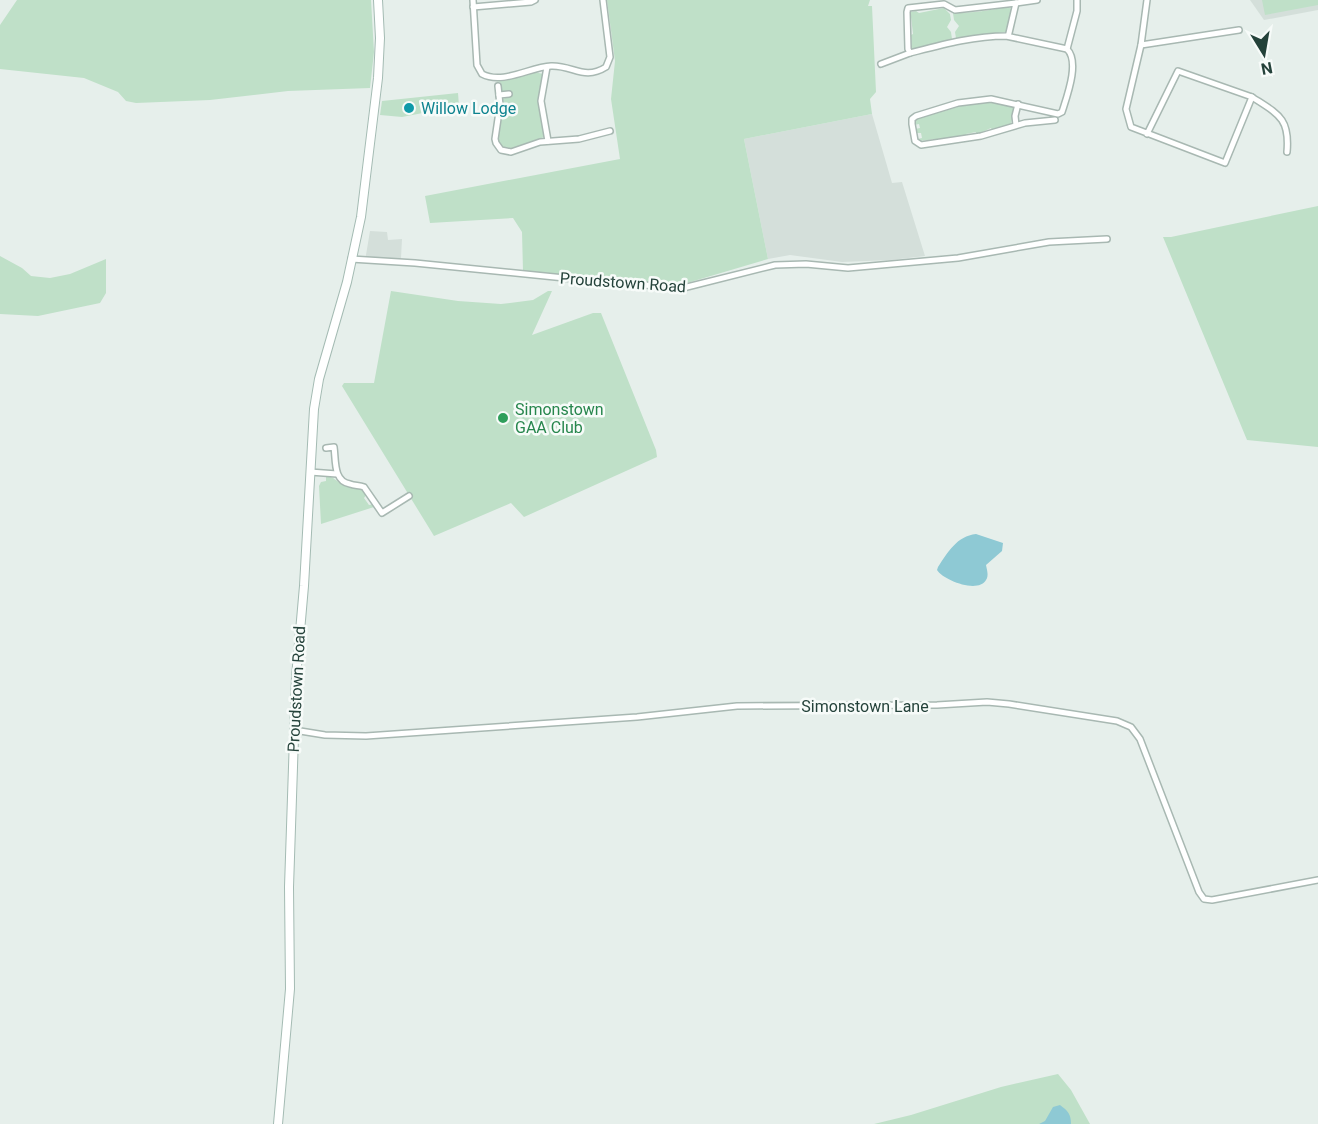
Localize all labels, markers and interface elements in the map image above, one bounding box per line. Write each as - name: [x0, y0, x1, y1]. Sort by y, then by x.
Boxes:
- north arrow: [1234, 24, 1294, 84]
- text: N: [1259, 58, 1274, 79]
- place label: Willow Lodge: [421, 99, 516, 118]
- marker: Willow Lodge: [402, 101, 416, 115]
- street label: Proudstown Road: [559, 269, 687, 296]
- place label: Simonstown GAA Club: [515, 400, 604, 437]
- marker: Simonstown GAA Club: [496, 411, 510, 425]
- street label: Proudstown Road: [284, 625, 309, 753]
- street label: Simonstown Lane: [801, 697, 929, 716]

